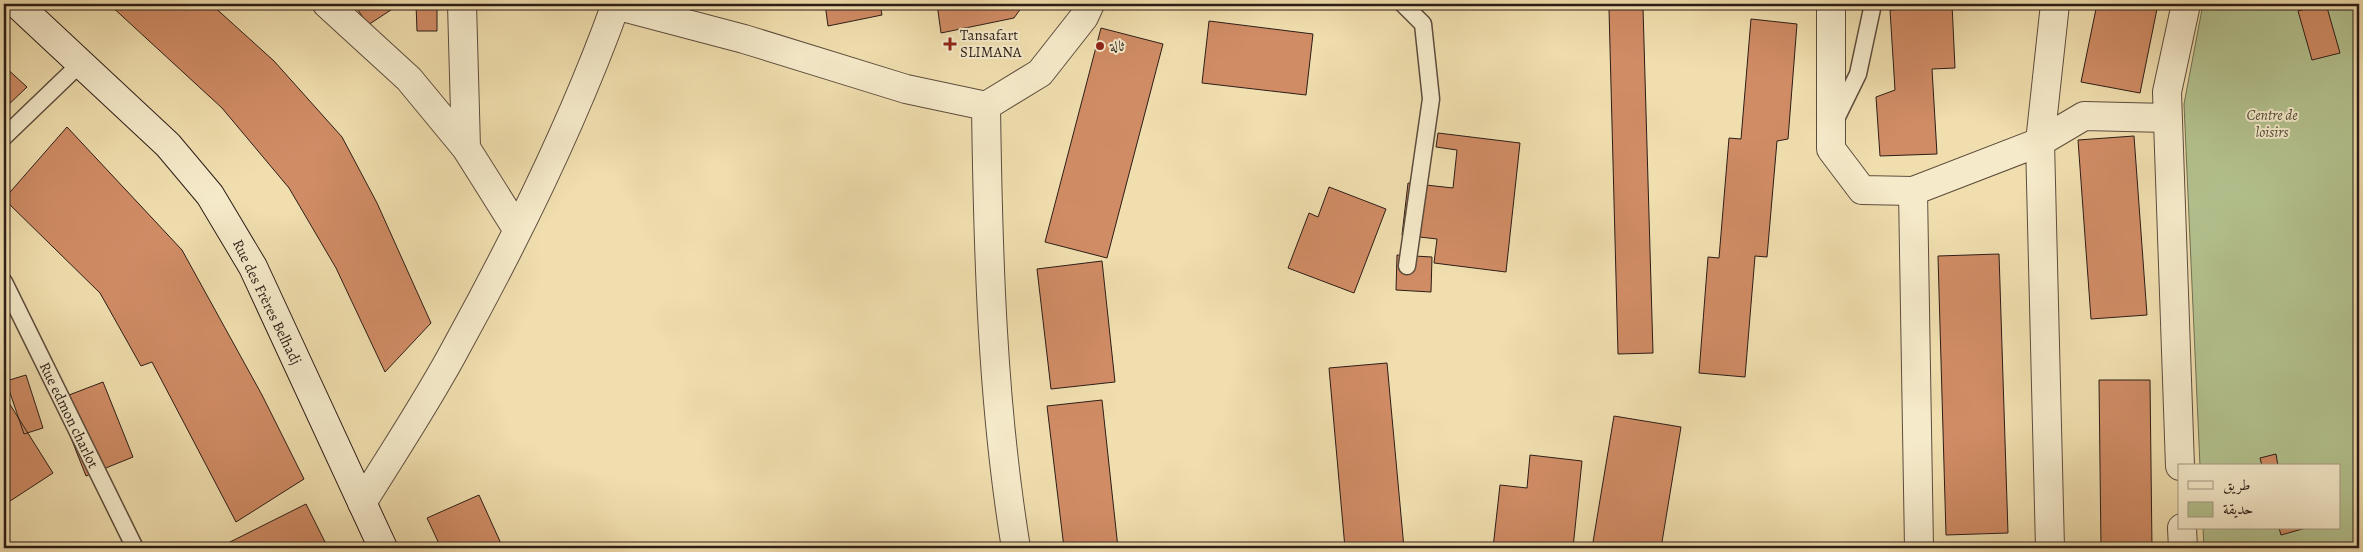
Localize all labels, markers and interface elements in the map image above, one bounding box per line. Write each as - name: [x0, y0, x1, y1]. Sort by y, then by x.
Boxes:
- place label: Tansafart SLIMANA: [960, 25, 1022, 62]
- place label: ثالة: [1109, 36, 1125, 56]
- marker: Tansafart SLIMANA: [944, 38, 956, 50]
- marker: ثالة: [1094, 40, 1106, 52]
- park label: Centre de loisirs: [2246, 105, 2298, 142]
- street label: Rue des Frères Belhadj: [228, 236, 306, 368]
- street label: Rue edmon charlot: [35, 359, 103, 471]
- legend: [2178, 464, 2340, 530]
- text: طريق: [2223, 475, 2250, 495]
- text: حديقة: [2223, 499, 2253, 519]

